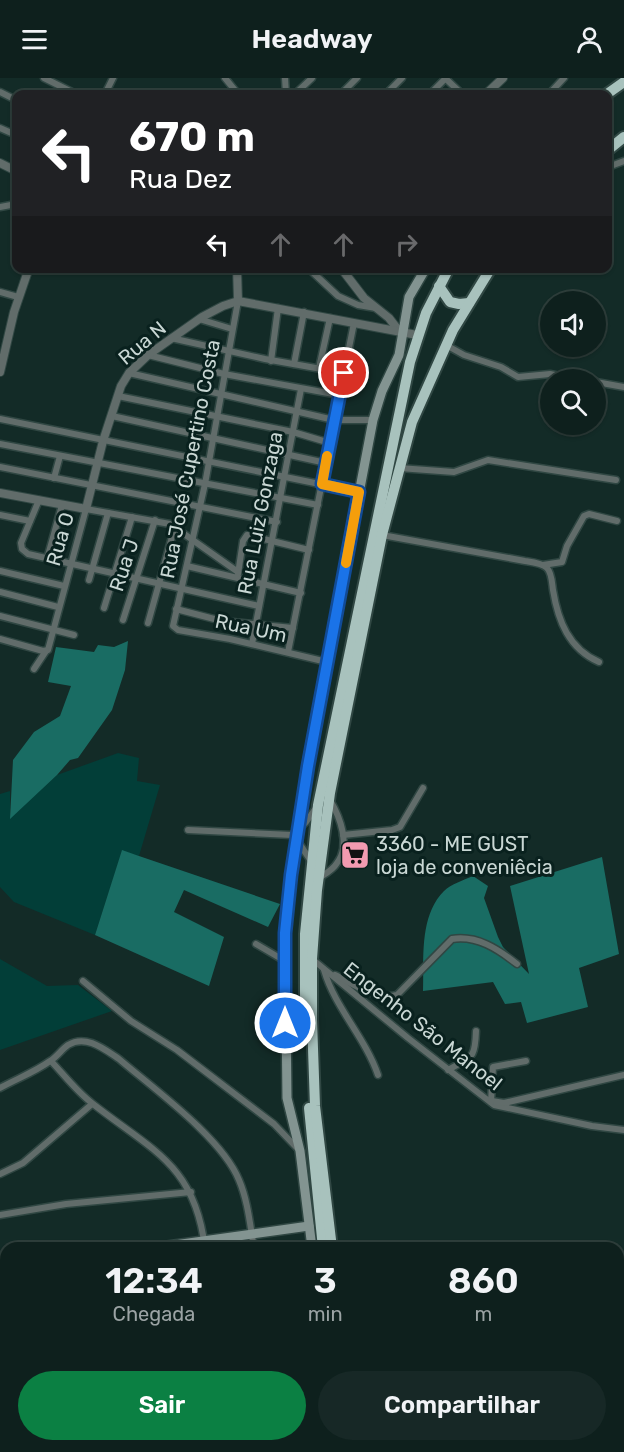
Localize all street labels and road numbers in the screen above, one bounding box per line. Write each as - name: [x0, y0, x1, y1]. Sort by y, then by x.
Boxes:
- street label: Rua N: [113, 316, 171, 370]
- street label: Rua José Cupertino Costa: [155, 338, 225, 580]
- street label: Rua Luiz Gonzaga: [232, 430, 288, 596]
- street label: Rua O: [41, 509, 79, 569]
- street label: Rua J: [104, 536, 144, 594]
- street label: Rua Um: [213, 609, 289, 647]
- street label: Engenho São Manoel: [339, 957, 507, 1095]

